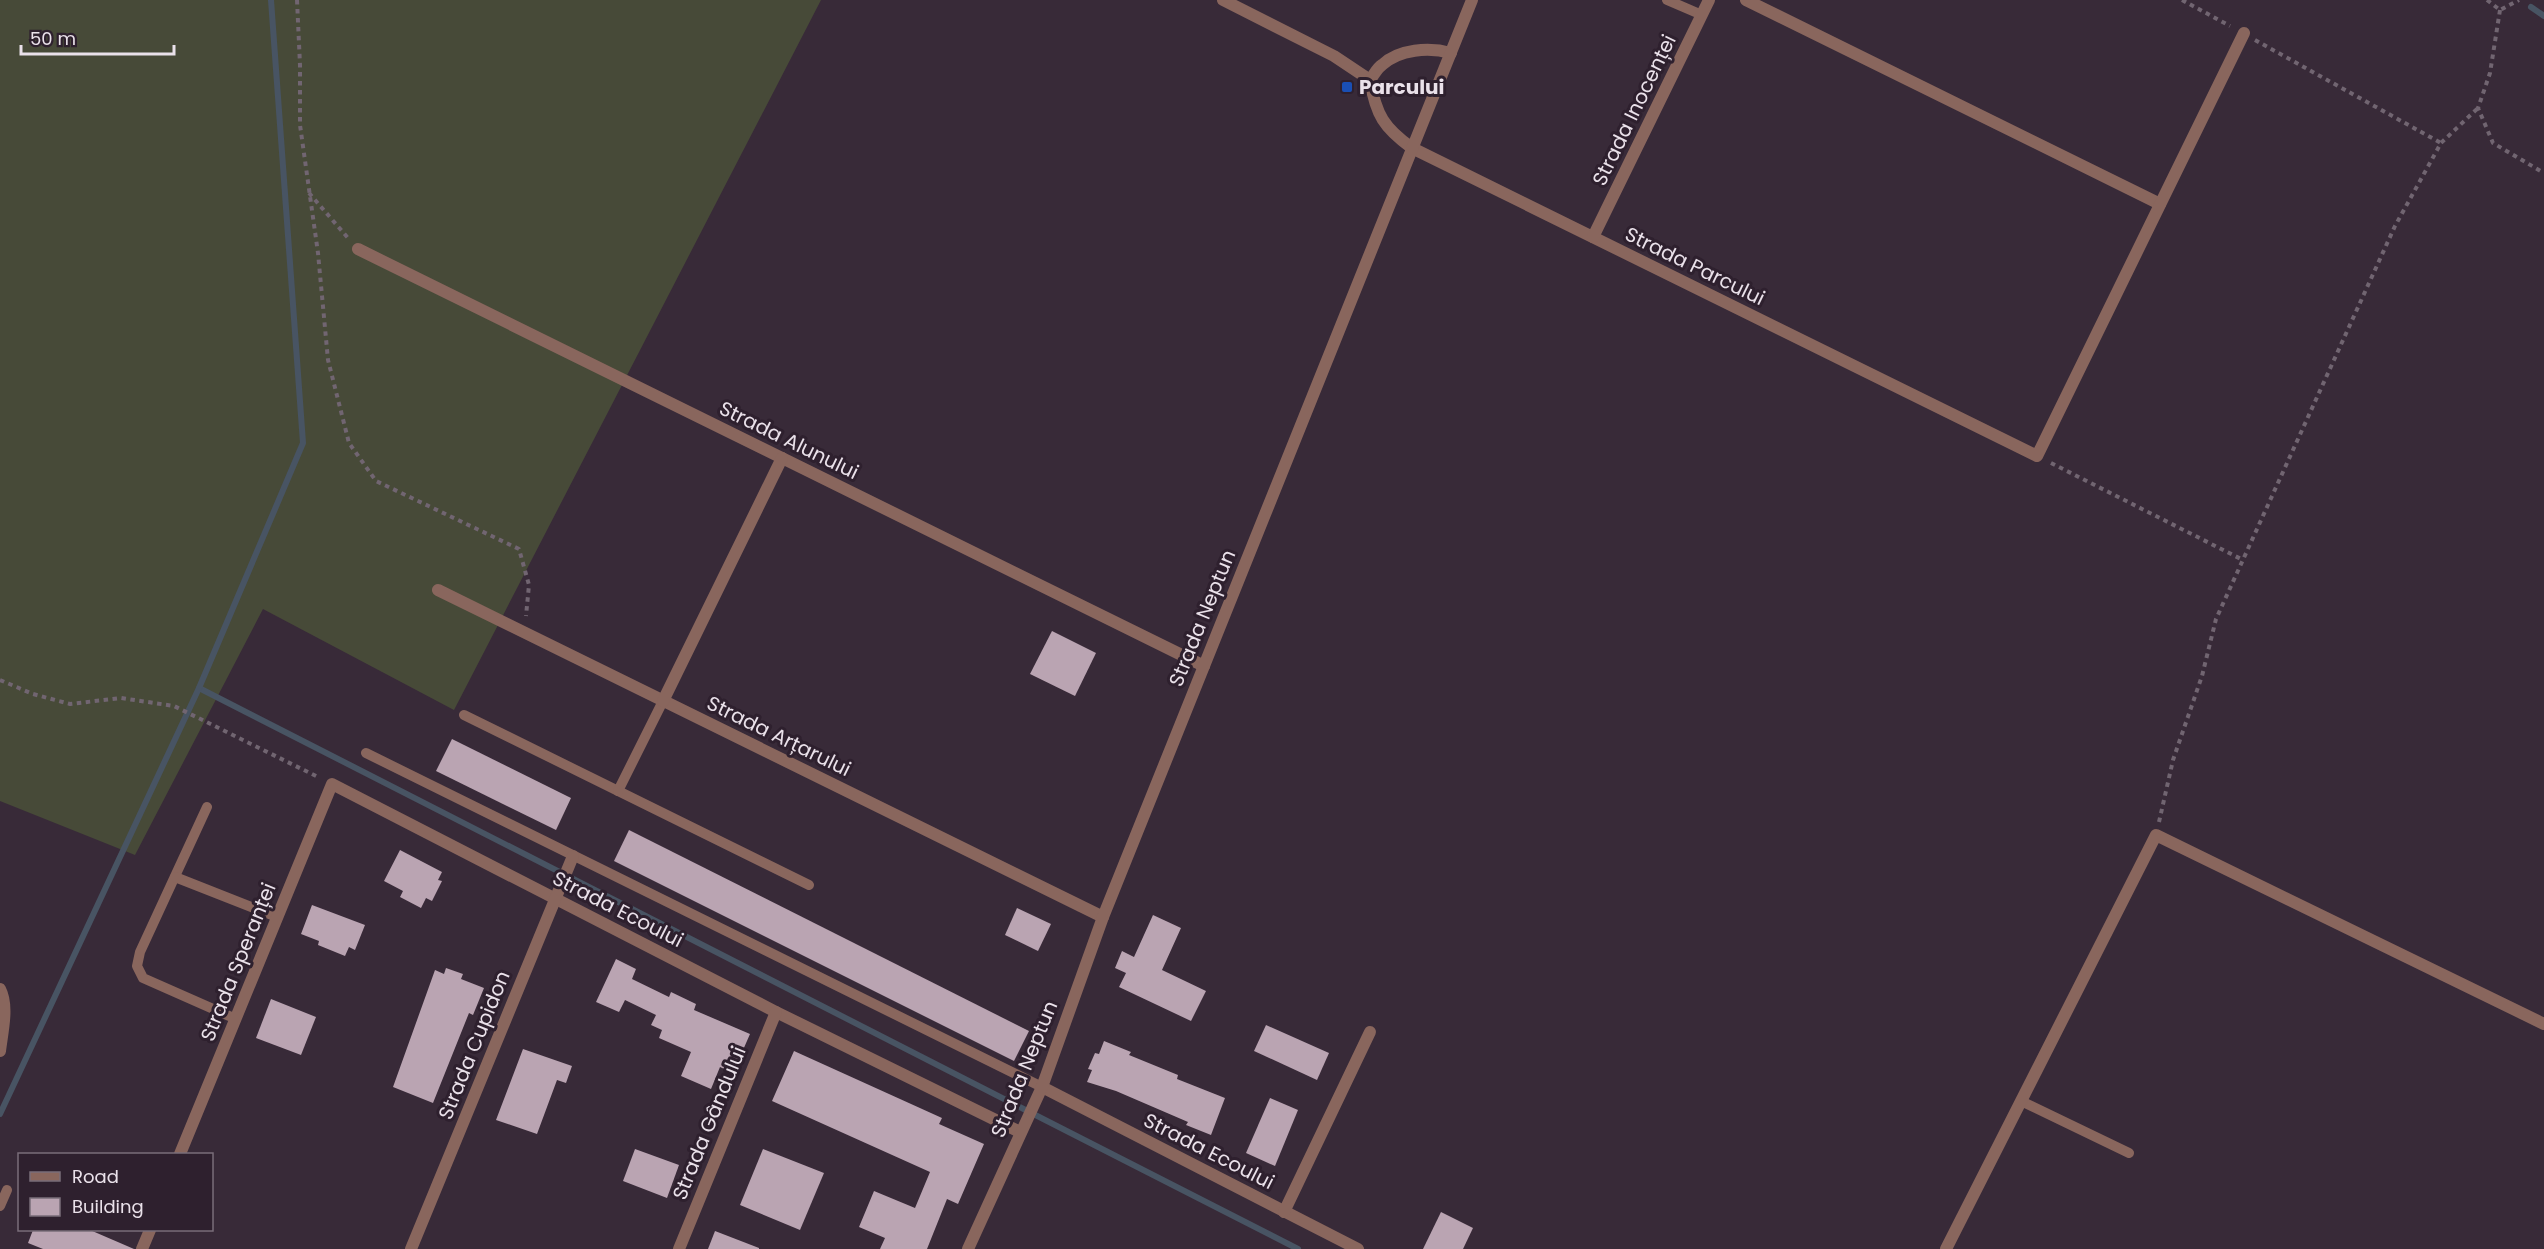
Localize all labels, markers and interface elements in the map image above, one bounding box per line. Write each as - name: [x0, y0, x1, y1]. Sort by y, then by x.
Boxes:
- scale bar: [21, 18, 174, 56]
- text: 50 m: [30, 26, 76, 51]
- street label: Strada Inocenței: [1585, 30, 1683, 190]
- place label: Parcului: [1359, 73, 1444, 101]
- marker: Parcului: [1340, 80, 1354, 94]
- street label: Strada Parcului: [1620, 220, 1770, 312]
- street label: Strada Alunului: [715, 394, 863, 486]
- street label: Strada Neptun: [1162, 545, 1242, 691]
- street label: Strada Arțarului: [702, 689, 856, 783]
- street label: Strada Ecoului: [548, 864, 688, 954]
- street label: Strada Speranței: [193, 879, 283, 1045]
- street label: Strada Cupidon: [431, 966, 517, 1124]
- street label: Strada Neptun: [984, 996, 1064, 1142]
- street label: Strada Gândului: [665, 1042, 753, 1204]
- street label: Strada Ecoului: [1139, 1106, 1279, 1196]
- legend: [18, 1153, 213, 1231]
- text: Road: [72, 1164, 119, 1189]
- text: Building: [72, 1194, 144, 1219]

